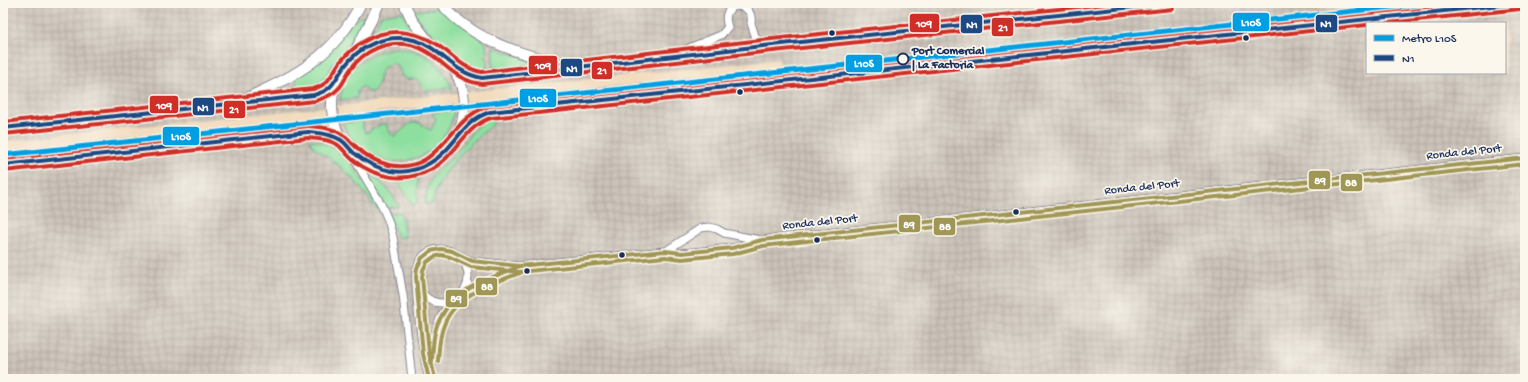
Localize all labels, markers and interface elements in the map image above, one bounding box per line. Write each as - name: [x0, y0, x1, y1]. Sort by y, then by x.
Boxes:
- line badge: L10S: [1232, 12, 1270, 32]
- line badge: 109: [909, 13, 940, 33]
- line badge: N1: [960, 14, 983, 34]
- line badge: N1: [1315, 14, 1338, 33]
- line badge: 21: [991, 17, 1014, 37]
- text: L10S: [1241, 18, 1262, 30]
- text: 109: [915, 19, 933, 31]
- text: N1: [1320, 19, 1332, 31]
- text: N1: [966, 20, 978, 32]
- legend: [1366, 22, 1506, 74]
- text: 21: [998, 23, 1008, 35]
- unlabelled marker: [827, 28, 837, 38]
- unlabelled marker: [1241, 33, 1251, 43]
- text: Metro L10S: [1402, 33, 1457, 47]
- place label: Port Comercial | La Factoria: [911, 45, 985, 73]
- marker: Port Comercial | La Factoria: [896, 52, 910, 66]
- text: N1: [1402, 53, 1415, 67]
- line badge: L10S: [845, 54, 883, 73]
- line badge: 109: [528, 55, 558, 75]
- line badge: N1: [560, 58, 583, 77]
- text: L10S: [854, 59, 875, 71]
- text: 109: [534, 61, 552, 73]
- line badge: 21: [591, 61, 613, 80]
- text: N1: [566, 64, 578, 76]
- text: 21: [597, 66, 607, 78]
- unlabelled marker: [735, 87, 745, 97]
- line badge: L10S: [519, 88, 557, 108]
- text: L10S: [528, 94, 549, 106]
- line badge: 109: [149, 95, 179, 114]
- line badge: N1: [192, 97, 215, 116]
- line badge: 21: [223, 100, 246, 119]
- text: 109: [155, 101, 173, 113]
- text: N1: [197, 103, 209, 115]
- text: 21: [229, 105, 239, 117]
- line badge: L10S: [162, 126, 200, 146]
- text: L10S: [171, 132, 192, 144]
- street label: Ronda del Port: [1426, 142, 1503, 164]
- line badge: 89: [1308, 170, 1331, 190]
- line badge: 88: [1340, 173, 1363, 192]
- text: 89: [1314, 176, 1326, 188]
- street label: Ronda del Port: [1104, 177, 1181, 199]
- text: 88: [1345, 178, 1357, 190]
- unlabelled marker: [1011, 207, 1021, 217]
- street label: Ronda del Port: [782, 212, 859, 234]
- line badge: 89: [898, 214, 921, 233]
- line badge: 88: [933, 217, 956, 236]
- text: 89: [903, 220, 915, 232]
- text: 88: [939, 222, 951, 234]
- unlabelled marker: [812, 235, 822, 245]
- unlabelled marker: [617, 250, 627, 260]
- unlabelled marker: [522, 266, 532, 276]
- line badge: 88: [475, 277, 498, 296]
- text: 88: [481, 282, 493, 294]
- line badge: 89: [445, 289, 468, 308]
- text: 89: [450, 294, 462, 306]

